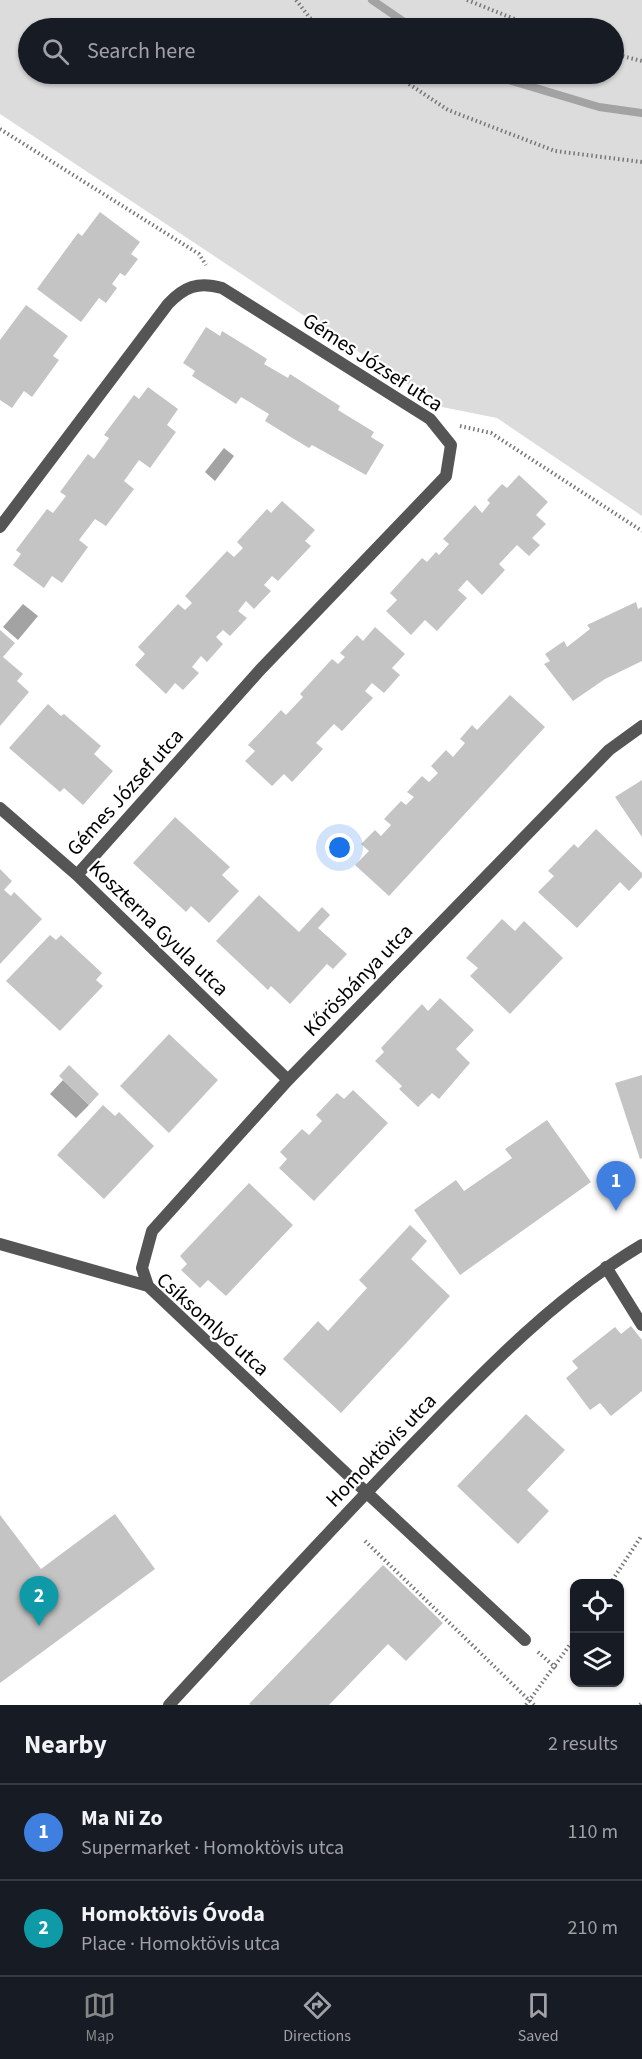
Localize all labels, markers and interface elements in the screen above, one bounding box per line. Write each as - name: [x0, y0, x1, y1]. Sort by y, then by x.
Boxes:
- search box: [18, 18, 624, 84]
- icon: search: [39, 35, 72, 68]
- text: Search here: [87, 35, 195, 67]
- street label: Gémes József utca: [297, 305, 449, 419]
- street label: Gémes József utca: [60, 722, 190, 862]
- your location: [325, 833, 354, 862]
- street label: Koszterna Gyula utca: [82, 853, 236, 1003]
- street label: Kőrösbánya utca: [296, 917, 420, 1043]
- pin: 1: [596, 1162, 636, 1211]
- street label: Csíksomlyó utca: [150, 1265, 276, 1383]
- street label: Homoktövis utca: [319, 1386, 443, 1514]
- pin: 2: [20, 1576, 58, 1626]
- map controls: [570, 1579, 624, 1687]
- button: locate: [570, 1579, 624, 1633]
- button: layers: [570, 1633, 624, 1687]
- text: Nearby: [24, 1726, 107, 1763]
- text: 2 results: [548, 1730, 618, 1758]
- text: Ma Ni Zo: [81, 1802, 163, 1834]
- text: 1: [38, 1818, 49, 1846]
- text: 110 m: [568, 1818, 618, 1846]
- text: Supermarket · Homoktövis utca: [81, 1834, 344, 1862]
- text: Homoktövis Óvoda: [81, 1898, 265, 1930]
- text: 2: [38, 1914, 49, 1942]
- text: 210 m: [568, 1914, 618, 1942]
- text: Place · Homoktövis utca: [81, 1930, 280, 1958]
- tab: Map: [83, 1989, 116, 2047]
- tab: Directions: [283, 1989, 351, 2047]
- tab: Saved: [518, 1989, 559, 2047]

